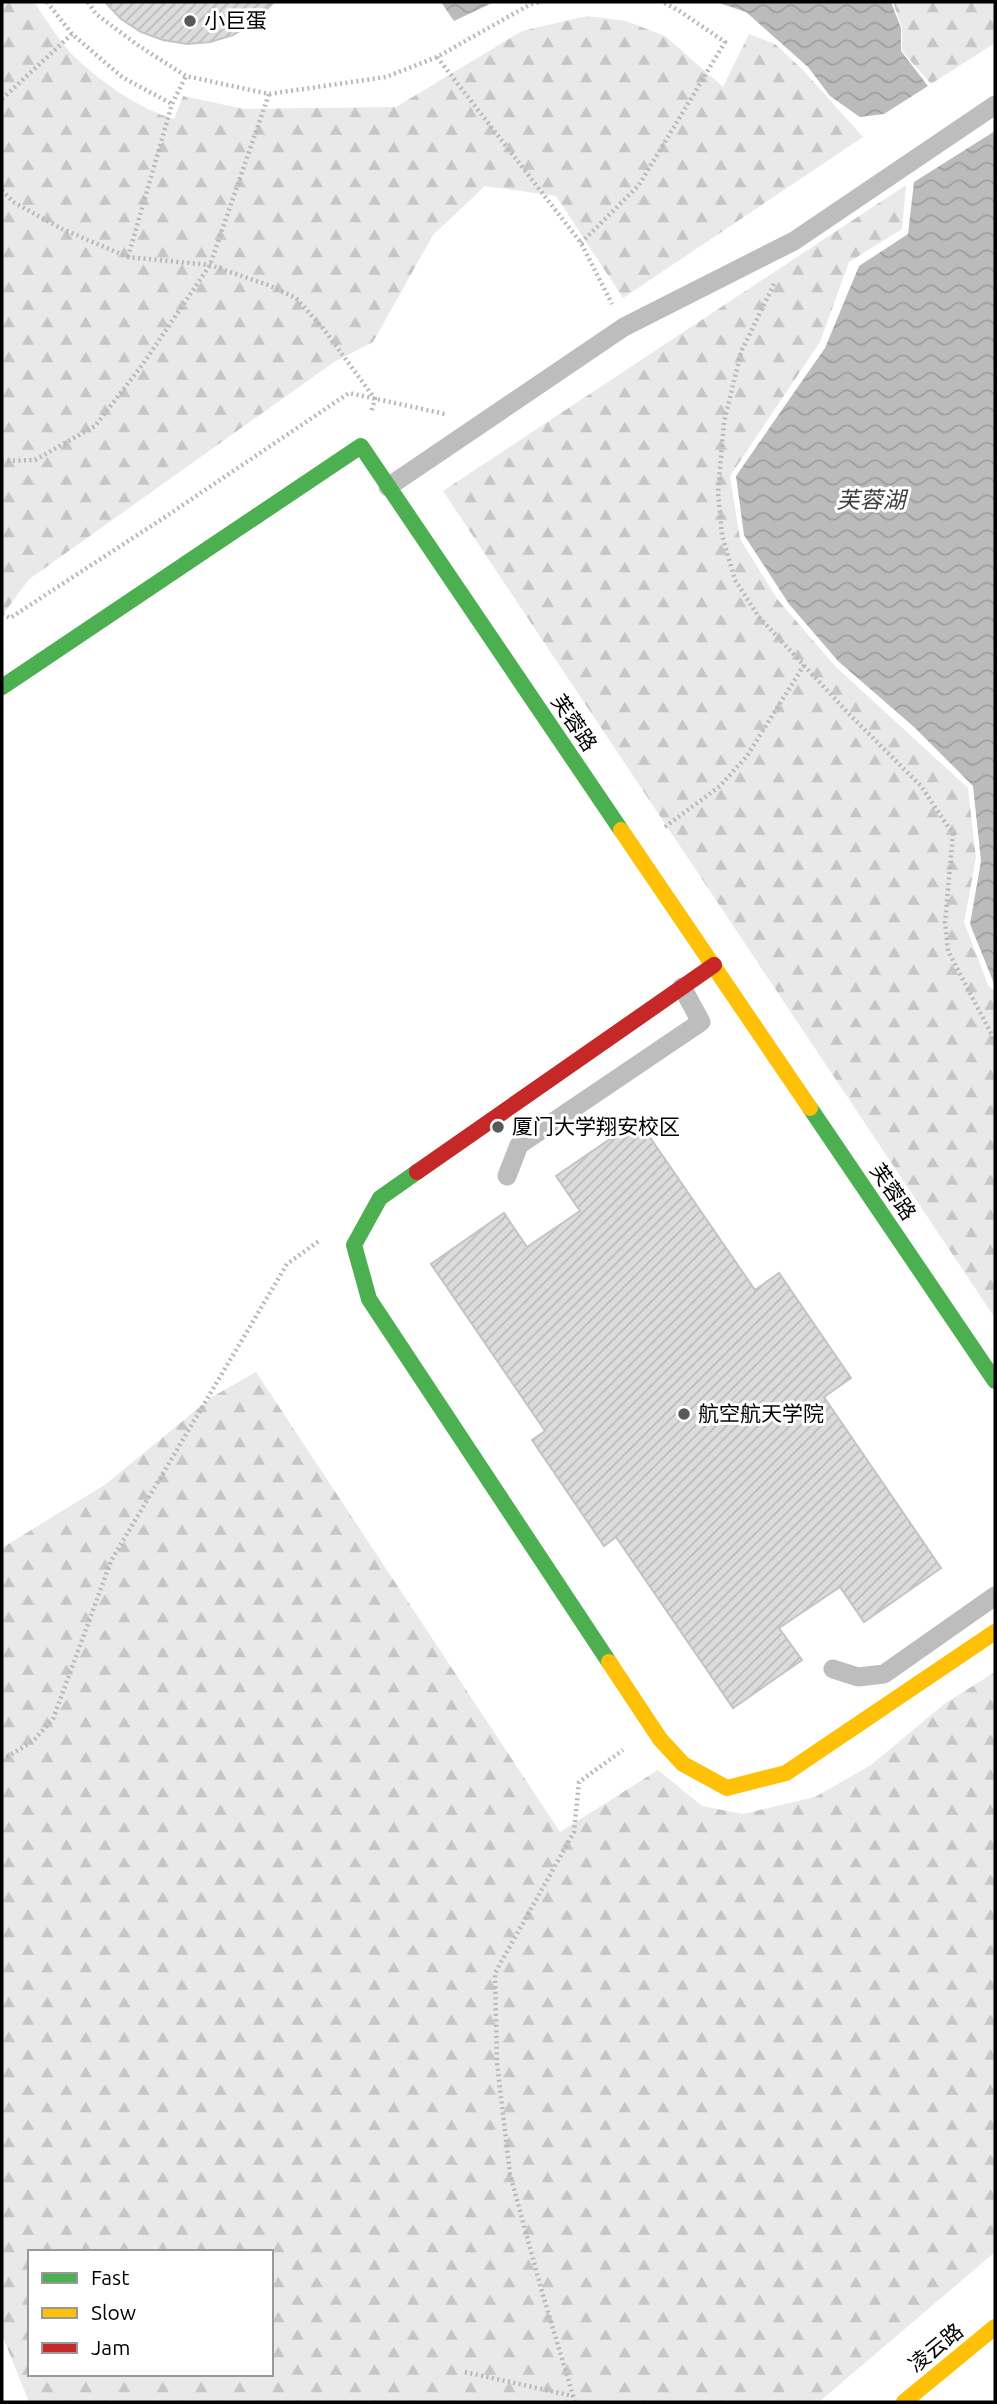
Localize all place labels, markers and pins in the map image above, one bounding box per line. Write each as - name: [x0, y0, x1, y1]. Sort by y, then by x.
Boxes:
- place label: 小巨蛋: [204, 8, 267, 32]
- marker: 小巨蛋: [182, 13, 198, 29]
- place label: 厦门大学翔安校区: [512, 1114, 680, 1138]
- marker: 厦门大学翔安校区: [490, 1119, 506, 1135]
- place label: 航空航天学院: [698, 1401, 824, 1425]
- marker: 航空航天学院: [676, 1406, 692, 1422]

